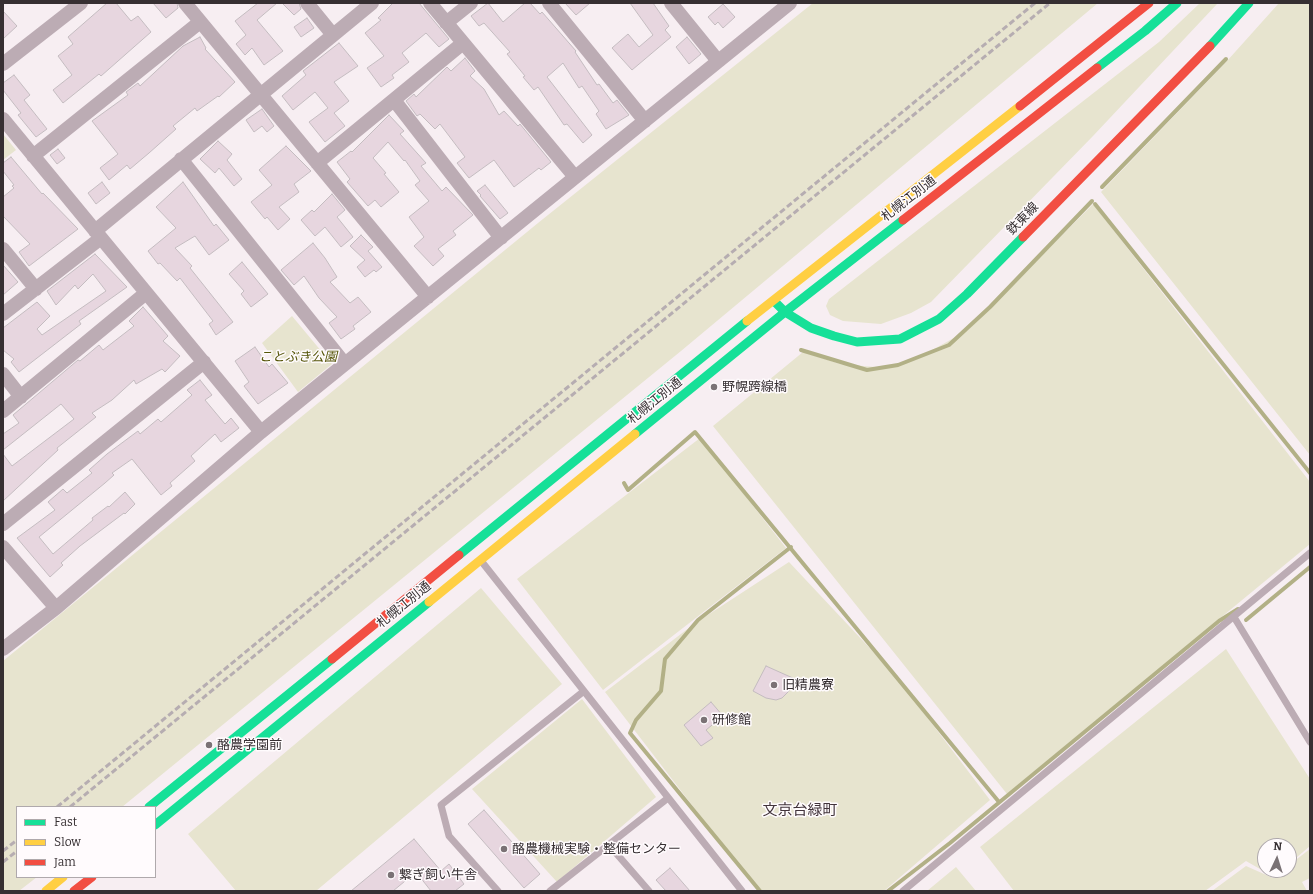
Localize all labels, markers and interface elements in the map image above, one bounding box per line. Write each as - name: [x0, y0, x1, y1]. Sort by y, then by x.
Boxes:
- street label: 札幌江別通: [879, 173, 939, 225]
- street label: 鉄東線: [1004, 200, 1042, 238]
- park label: ことぶき公園: [259, 349, 337, 365]
- street label: 札幌江別通: [625, 374, 685, 428]
- place label: 野幌跨線橋: [722, 379, 787, 395]
- marker: 野幌跨線橋: [709, 382, 719, 392]
- street label: 札幌江別通: [374, 578, 434, 632]
- place label: 旧精農寮: [782, 677, 834, 693]
- marker: 旧精農寮: [769, 680, 779, 690]
- place label: 研修館: [712, 712, 751, 728]
- marker: 研修館: [699, 715, 709, 725]
- place label: 酪農学園前: [217, 737, 282, 753]
- marker: 酪農学園前: [204, 740, 214, 750]
- district label: 文京台緑町: [763, 802, 837, 820]
- legend: [16, 806, 156, 878]
- text: Fast: [54, 815, 77, 829]
- text: Slow: [54, 835, 81, 849]
- north arrow: [1257, 838, 1297, 878]
- text: N: [1273, 840, 1282, 853]
- place label: 酪農機械実験・整備センター: [512, 841, 681, 857]
- marker: 酪農機械実験・整備センター: [499, 844, 509, 854]
- text: Jam: [54, 855, 76, 869]
- place label: 繋ぎ飼い牛舎: [399, 867, 477, 883]
- marker: 繋ぎ飼い牛舎: [386, 870, 396, 880]

